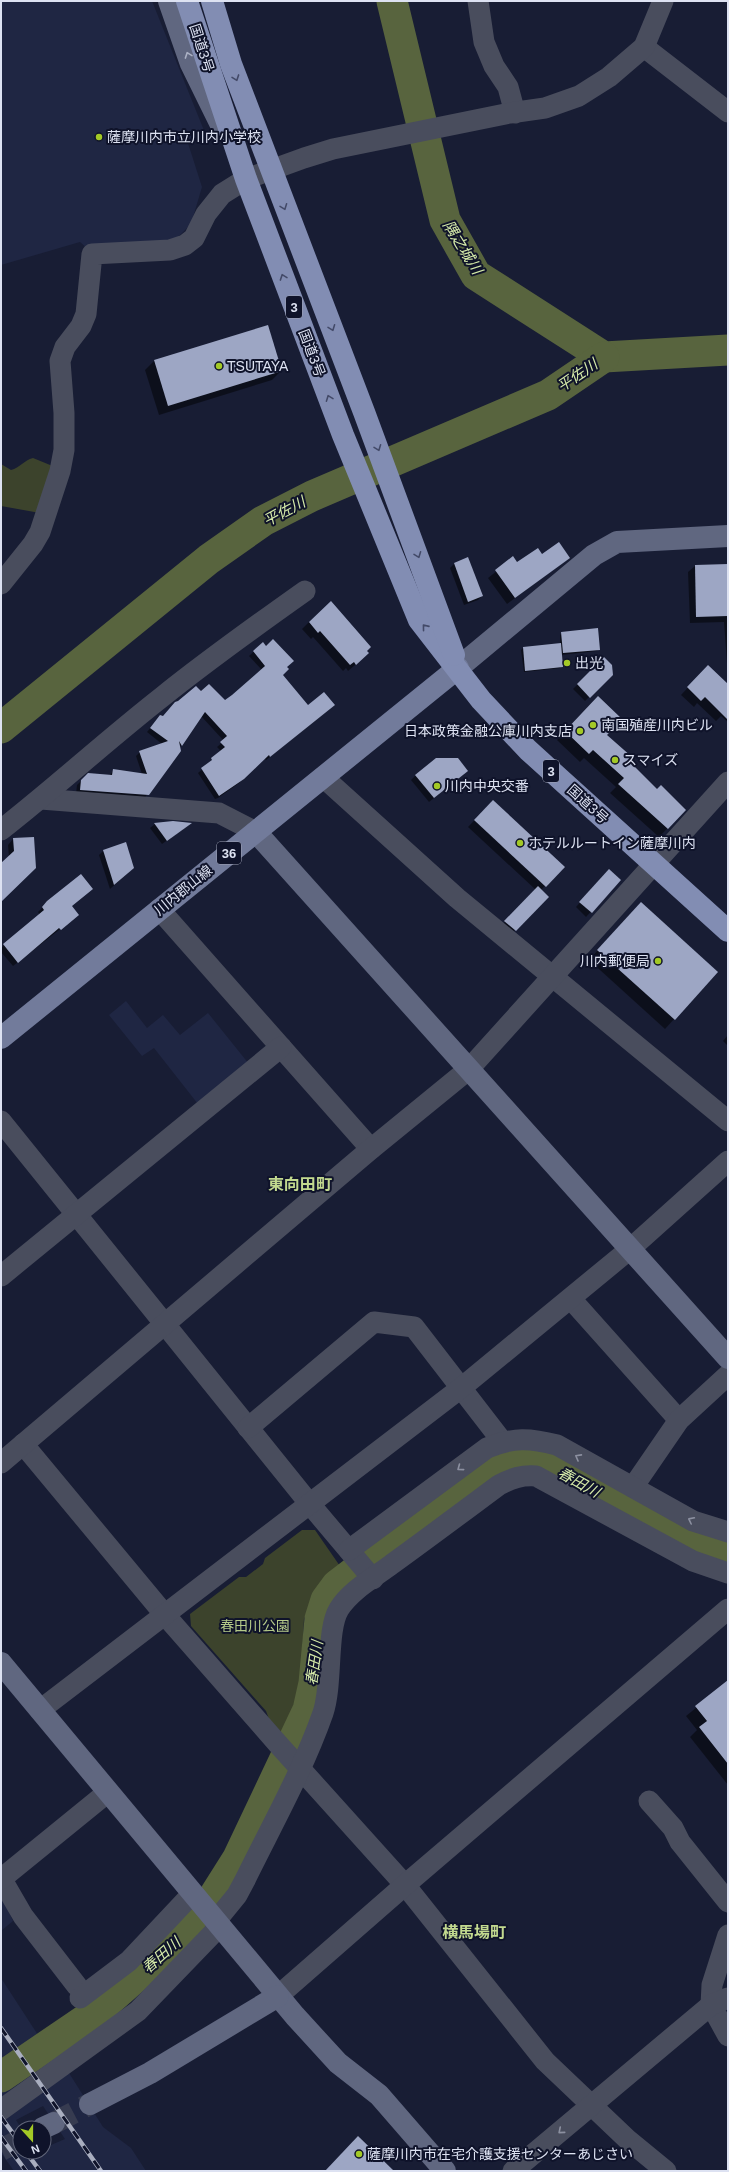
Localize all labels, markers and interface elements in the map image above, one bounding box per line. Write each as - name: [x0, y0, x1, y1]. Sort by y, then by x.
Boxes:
- street label: 国道3号: [187, 22, 217, 74]
- one-way arrow: [184, 51, 192, 58]
- one-way arrow: [232, 75, 240, 82]
- place label: 薩摩川内市立川内小学校: [107, 129, 261, 145]
- marker: 薩摩川内市立川内小学校: [94, 132, 104, 142]
- one-way arrow: [280, 203, 288, 210]
- water label: 隅之城川: [440, 217, 487, 279]
- one-way arrow: [280, 273, 288, 280]
- road number: 3: [286, 296, 302, 318]
- one-way arrow: [327, 324, 335, 331]
- street label: 国道3号: [296, 327, 328, 379]
- water label: 平佐川: [554, 354, 602, 395]
- place label: TSUTAYA: [227, 358, 289, 374]
- marker: TSUTAYA: [214, 361, 224, 371]
- one-way arrow: [326, 395, 334, 402]
- one-way arrow: [374, 445, 382, 452]
- water label: 平佐川: [260, 492, 310, 529]
- one-way arrow: [414, 551, 422, 558]
- one-way arrow: [422, 624, 429, 631]
- place label: 出光: [575, 655, 603, 671]
- marker: 出光: [562, 658, 572, 668]
- place label: 南国殖産川内ビル: [601, 717, 713, 733]
- marker: 南国殖産川内ビル: [588, 720, 598, 730]
- place label: 日本政策金融公庫川内支店: [404, 723, 572, 739]
- marker: 日本政策金融公庫川内支店: [575, 726, 585, 736]
- place label: スマイズ: [623, 752, 678, 768]
- marker: スマイズ: [610, 755, 620, 765]
- road number: 3: [543, 760, 559, 782]
- place label: 川内中央交番: [445, 778, 529, 794]
- marker: 川内中央交番: [432, 781, 442, 791]
- street label: 国道3号: [564, 781, 612, 827]
- place label: ホテルルートイン薩摩川内: [528, 835, 696, 851]
- marker: ホテルルートイン薩摩川内: [515, 838, 525, 848]
- road number: 36: [217, 842, 241, 864]
- street label: 川内郡山線: [151, 862, 215, 918]
- place label: 川内郵便局: [580, 953, 650, 969]
- marker: 川内郵便局: [653, 956, 663, 966]
- district label: 東向田町: [268, 1176, 332, 1193]
- one-way arrow: [574, 1454, 582, 1461]
- one-way arrow: [457, 1463, 464, 1470]
- water label: 春田川: [555, 1464, 605, 1501]
- one-way arrow: [688, 1517, 695, 1525]
- park label: 春田川公園: [220, 1618, 290, 1634]
- water label: 春田川: [302, 1638, 326, 1686]
- district label: 横馬場町: [442, 1923, 506, 1941]
- water label: 春田川: [138, 1933, 185, 1976]
- north arrow: [12, 2120, 52, 2160]
- one-way arrow: [558, 2126, 566, 2133]
- text: N: [30, 2142, 41, 2156]
- place label: 薩摩川内市在宅介護支援センターあじさい: [367, 2146, 633, 2162]
- marker: 薩摩川内市在宅介護支援センターあじさい: [354, 2149, 364, 2159]

